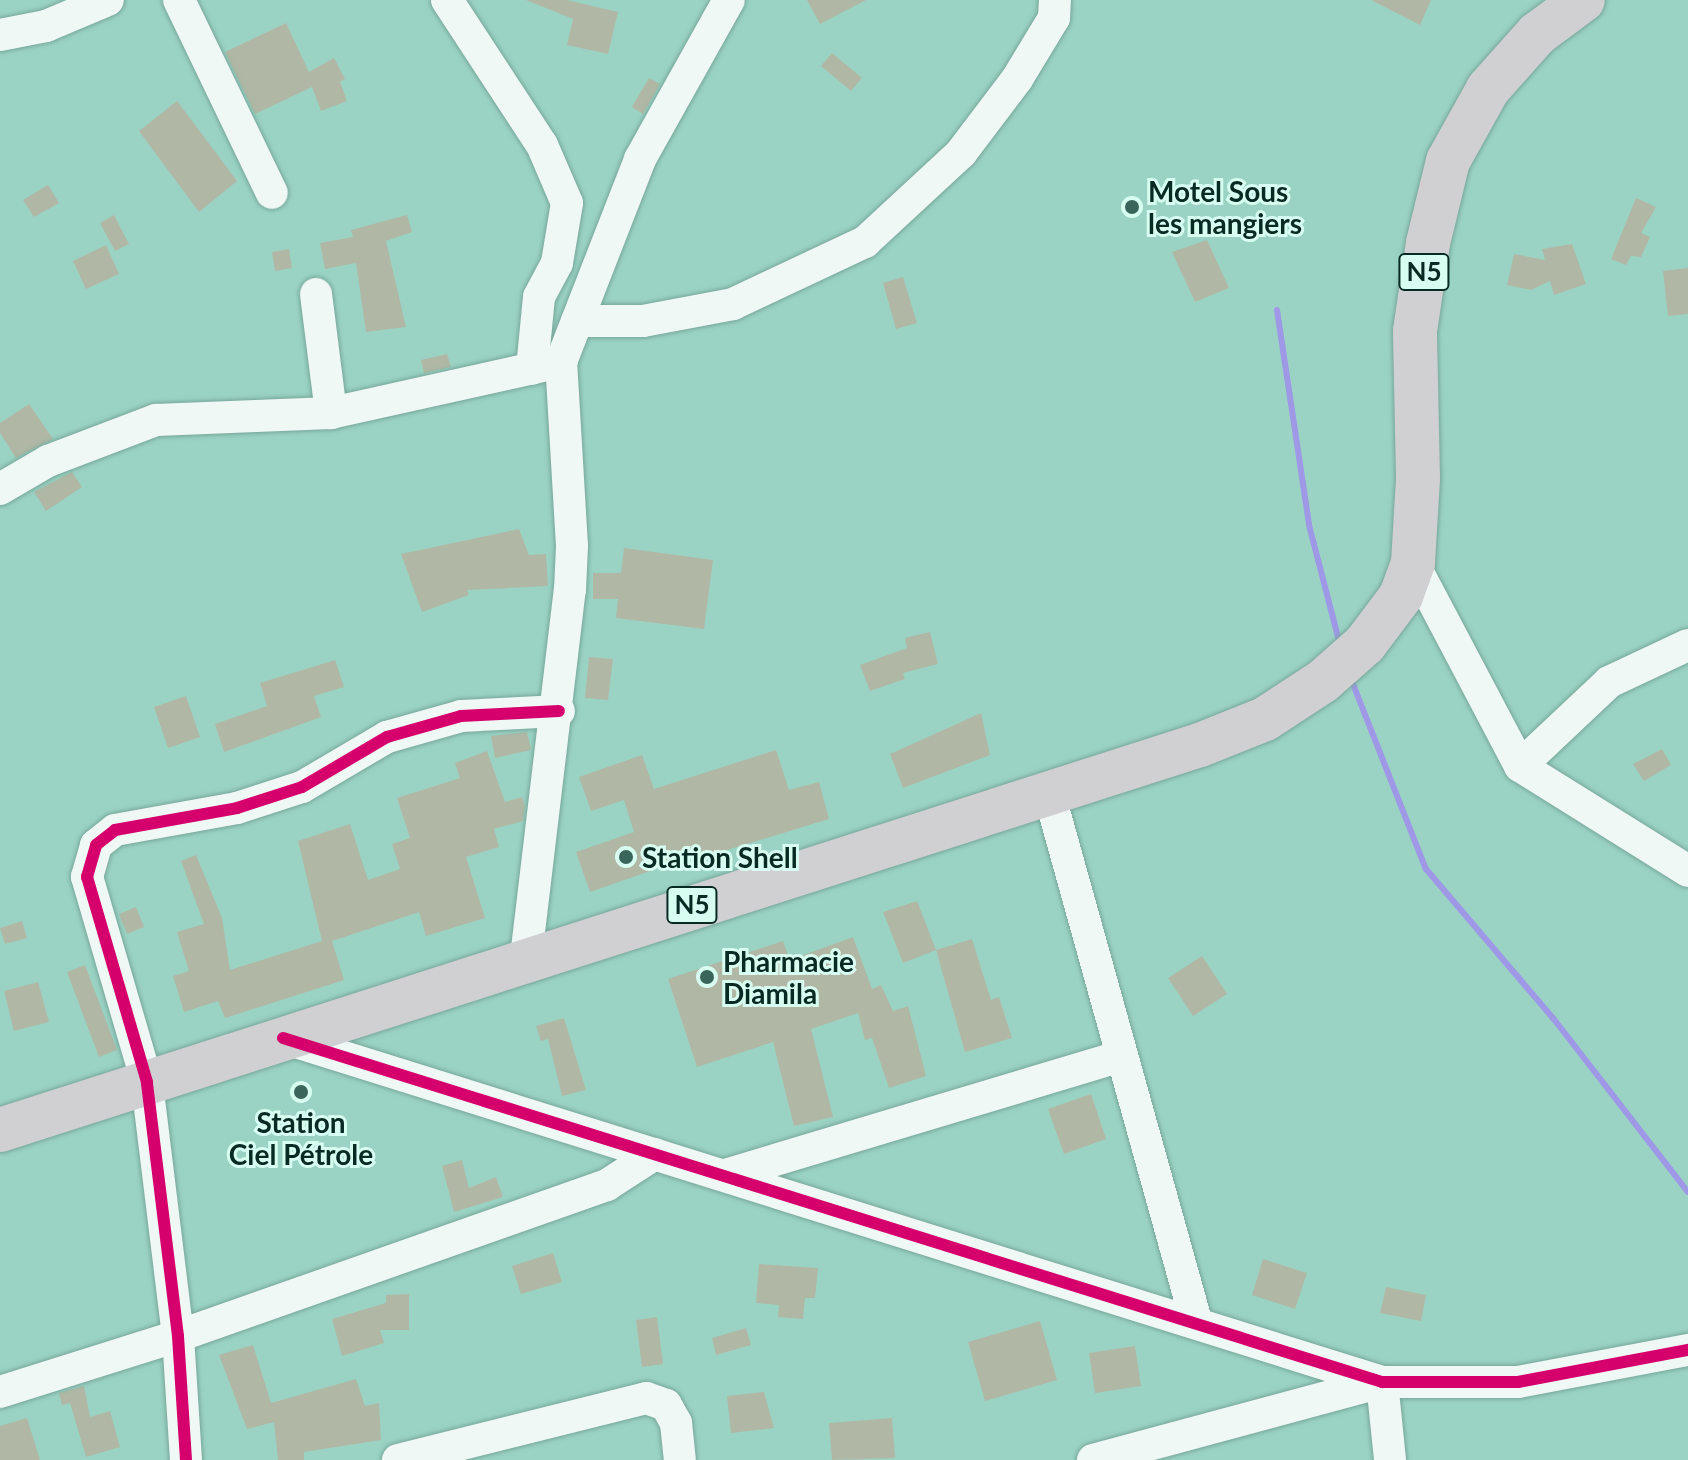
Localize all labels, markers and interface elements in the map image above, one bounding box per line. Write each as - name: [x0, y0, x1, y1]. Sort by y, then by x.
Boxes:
- place label: Motel Sous les mangiers: [1148, 174, 1302, 240]
- marker: Motel Sous les mangiers: [1123, 198, 1141, 216]
- road number: N5: [1398, 250, 1450, 294]
- place label: Station Shell: [642, 840, 798, 874]
- marker: Station Shell: [617, 848, 635, 866]
- road number: N5: [666, 883, 718, 927]
- place label: Pharmacie Diamila: [723, 944, 854, 1010]
- marker: Pharmacie Diamila: [698, 968, 716, 986]
- marker: Station Ciel Pétrole: [292, 1083, 310, 1101]
- place label: Station Ciel Pétrole: [229, 1105, 373, 1171]

